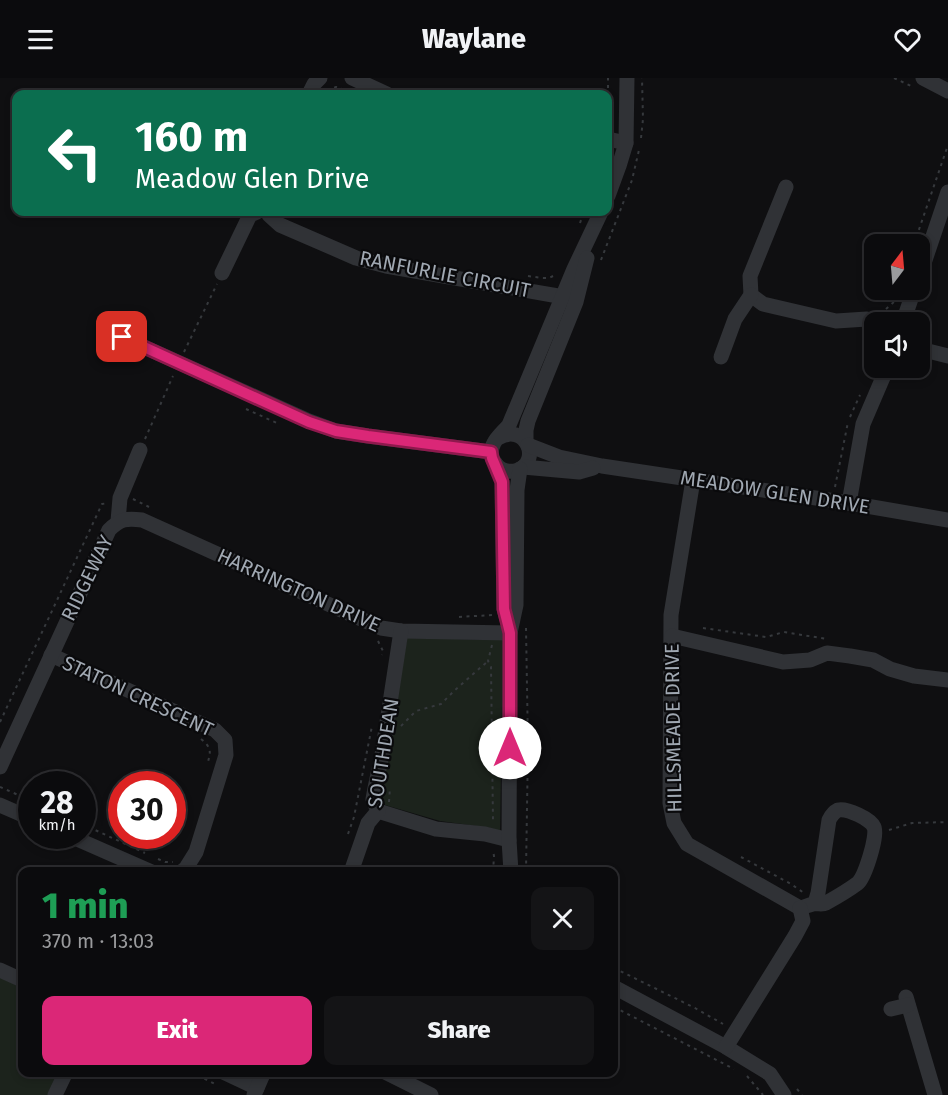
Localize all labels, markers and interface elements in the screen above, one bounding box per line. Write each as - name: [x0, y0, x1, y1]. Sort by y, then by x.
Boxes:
- icon: menu: [24, 23, 57, 56]
- text: Waylane: [422, 23, 526, 55]
- icon: heart: [891, 23, 924, 56]
- text: 160 m: [135, 112, 248, 162]
- icon: left: [36, 114, 114, 192]
- text: Meadow Glen Drive: [135, 163, 369, 195]
- north arrow: [864, 234, 930, 300]
- map controls: [864, 234, 930, 378]
- street label: RANFURLIE CIRCUIT: [357, 246, 533, 302]
- pin: [96, 311, 147, 362]
- button: sound: [864, 312, 930, 378]
- icon: arrive: [105, 320, 138, 353]
- street label: MEADOW GLEN DRIVE: [679, 465, 871, 519]
- street label: RIDGEWAY: [56, 531, 118, 625]
- street label: HARRINGTON DRIVE: [214, 543, 384, 637]
- street label: HILLSMEADE DRIVE: [660, 643, 686, 813]
- street label: STATON CRESCENT: [59, 651, 218, 742]
- street label: SOUTHDEAN: [362, 696, 404, 810]
- position arrow: [478, 716, 542, 780]
- speed limit sign: 30: [108, 771, 186, 849]
- text: 28: [41, 785, 73, 821]
- text: km/h: [38, 816, 76, 834]
- text: 1 min: [42, 884, 128, 928]
- button: close: [531, 887, 594, 950]
- text: 370 m · 13:03: [42, 929, 154, 953]
- button: Exit: [42, 996, 312, 1065]
- button: Share: [324, 996, 594, 1065]

